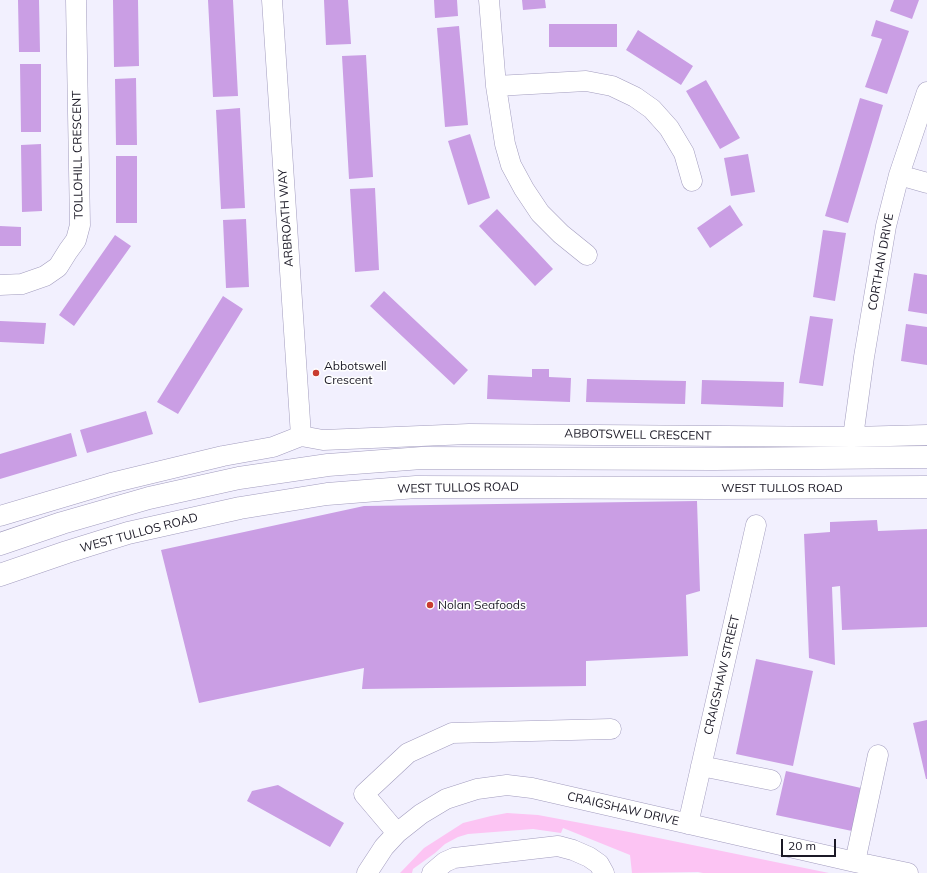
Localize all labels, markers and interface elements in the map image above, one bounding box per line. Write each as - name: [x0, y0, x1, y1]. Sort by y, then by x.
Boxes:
- street label: TOLLOHILL CRESCENT: [70, 90, 86, 220]
- street label: ARBROATH WAY: [275, 169, 297, 267]
- street label: CORTHAN DRIVE: [865, 212, 897, 312]
- place label: Abbotswell Crescent: [324, 359, 387, 387]
- marker: Abbotswell Crescent: [311, 368, 321, 378]
- street label: ABBOTSWELL CRESCENT: [564, 427, 712, 443]
- street label: WEST TULLOS ROAD: [397, 480, 519, 496]
- street label: WEST TULLOS ROAD: [721, 481, 843, 495]
- street label: WEST TULLOS ROAD: [78, 510, 200, 556]
- place label: Nolan Seafoods: [438, 598, 526, 612]
- marker: Nolan Seafoods: [425, 600, 435, 610]
- street label: CRAIGSHAW STREET: [701, 614, 743, 736]
- street label: CRAIGSHAW DRIVE: [566, 789, 680, 829]
- scale bar: [783, 831, 838, 857]
- text: 20 m: [788, 838, 816, 853]

